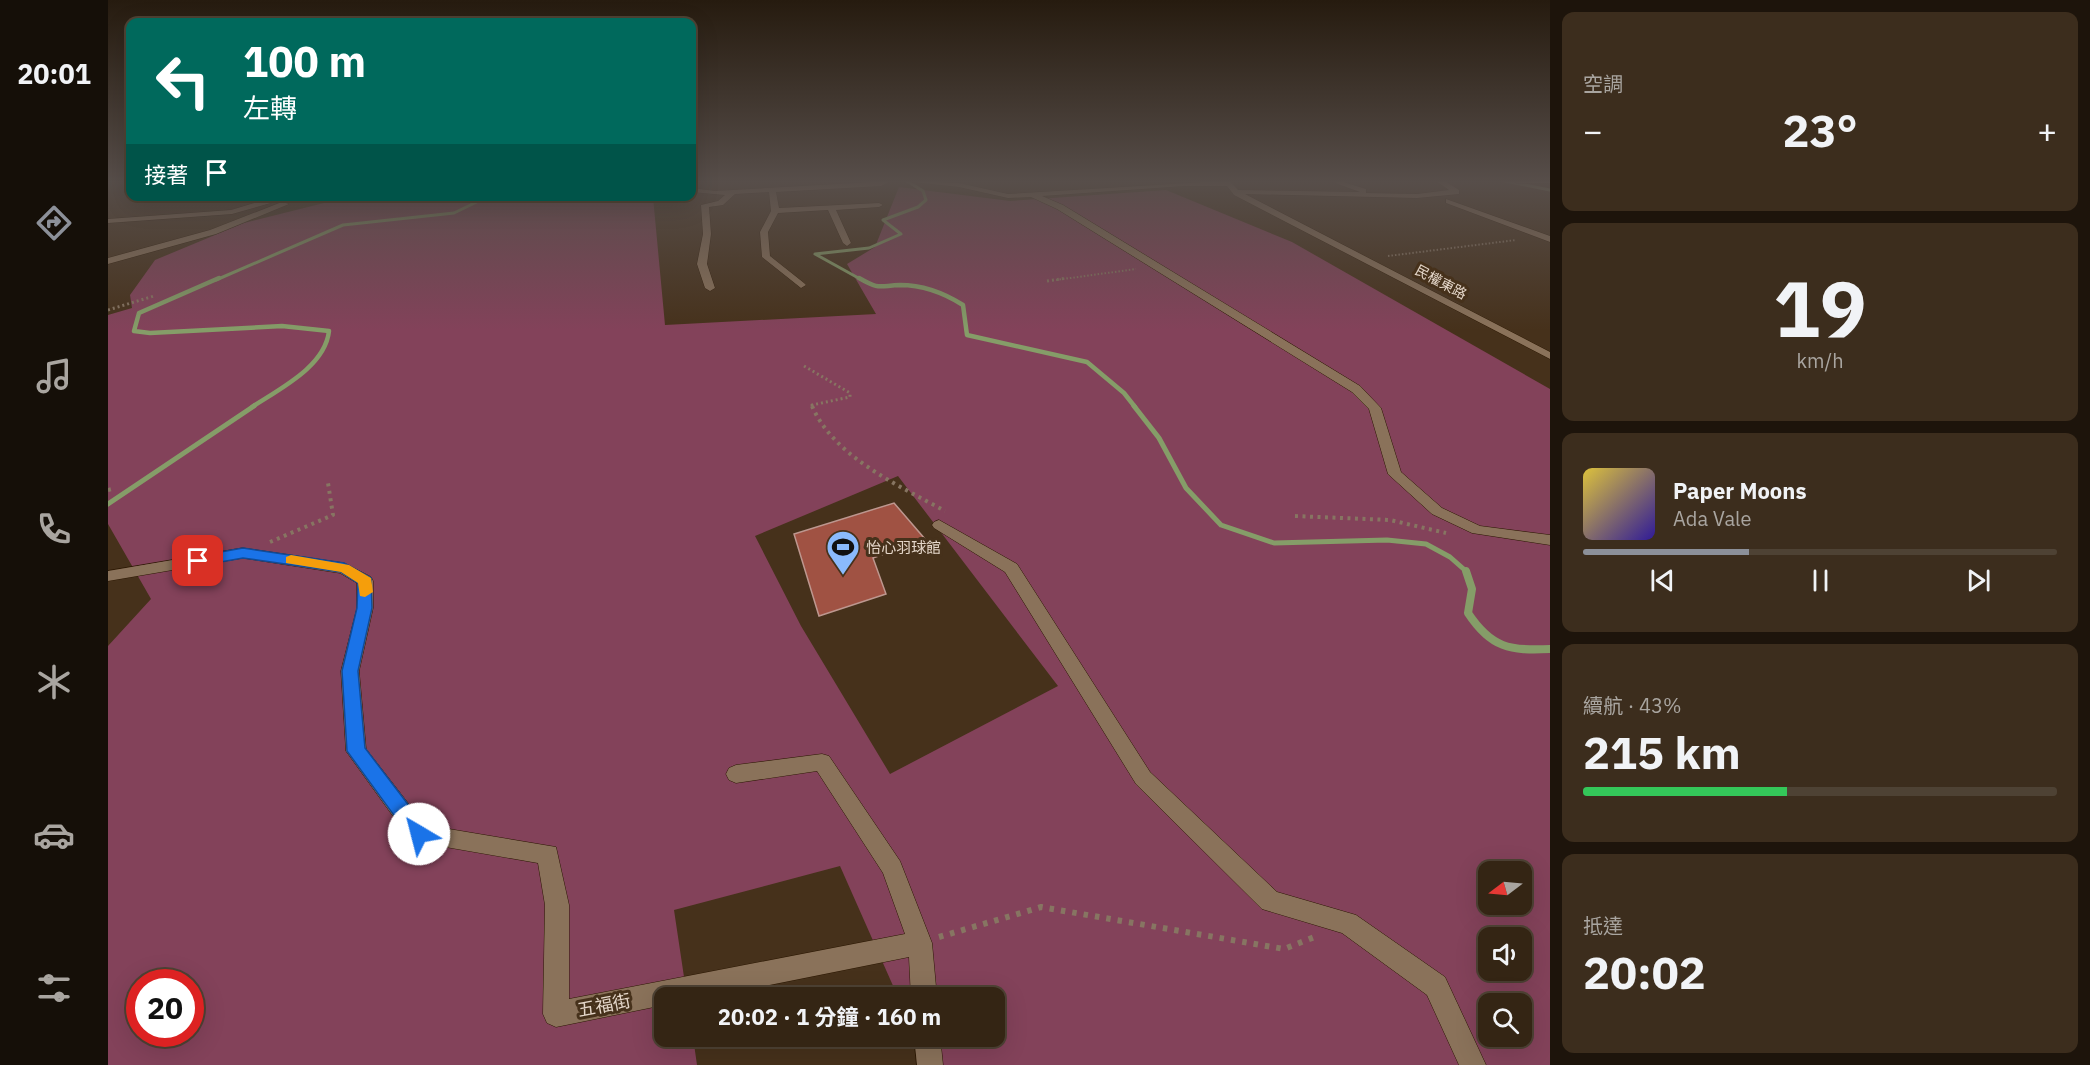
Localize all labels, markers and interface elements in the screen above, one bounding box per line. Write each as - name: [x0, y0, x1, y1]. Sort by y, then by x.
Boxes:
- text: 100 m: [243, 34, 366, 89]
- icon: left: [144, 42, 222, 120]
- text: 20:01: [17, 56, 91, 91]
- text: 空調: [1583, 70, 1623, 97]
- text: 左轉: [243, 90, 297, 125]
- text: 23°: [1782, 101, 1858, 159]
- text: −: [1583, 109, 1603, 152]
- text: +: [2037, 109, 2057, 152]
- icon: arrive: [200, 156, 233, 189]
- text: 接著: [144, 160, 188, 189]
- icon: directions: [33, 202, 75, 244]
- text: 19: [1773, 257, 1867, 358]
- street label: 民權東路: [1412, 261, 1470, 303]
- text: km/h: [1796, 347, 1844, 374]
- icon: music: [33, 355, 75, 397]
- text: Paper Moons: [1673, 476, 1806, 505]
- text: Ada Vale: [1673, 505, 1752, 532]
- icon: phone: [33, 508, 75, 550]
- sports icon: 怡心羽球館: [825, 529, 861, 576]
- pin: [172, 535, 223, 586]
- place label: 怡心羽球館: [866, 538, 941, 557]
- icon: arrive: [181, 544, 214, 577]
- icon: previous: [1646, 564, 1679, 597]
- icon: pause: [1804, 564, 1837, 597]
- icon: next: [1962, 564, 1995, 597]
- icon: climate: [33, 661, 75, 703]
- text: 續航 · 43%: [1583, 692, 1682, 719]
- text: 215 km: [1583, 723, 1741, 781]
- position arrow: [387, 802, 451, 866]
- icon: car: [33, 814, 75, 856]
- north arrow: [1478, 861, 1532, 915]
- map controls: [1478, 861, 1532, 1047]
- text: 抵達: [1583, 912, 1623, 939]
- button: sound: [1478, 927, 1532, 981]
- text: 20:02: [1583, 943, 1706, 1001]
- icon: filters: [33, 967, 75, 1009]
- speed limit sign: 20: [126, 969, 204, 1047]
- street label: 五福街: [575, 989, 633, 1021]
- button: search: [1478, 993, 1532, 1047]
- text: 20:02 · 1 分鐘 · 160 m: [718, 1002, 941, 1031]

